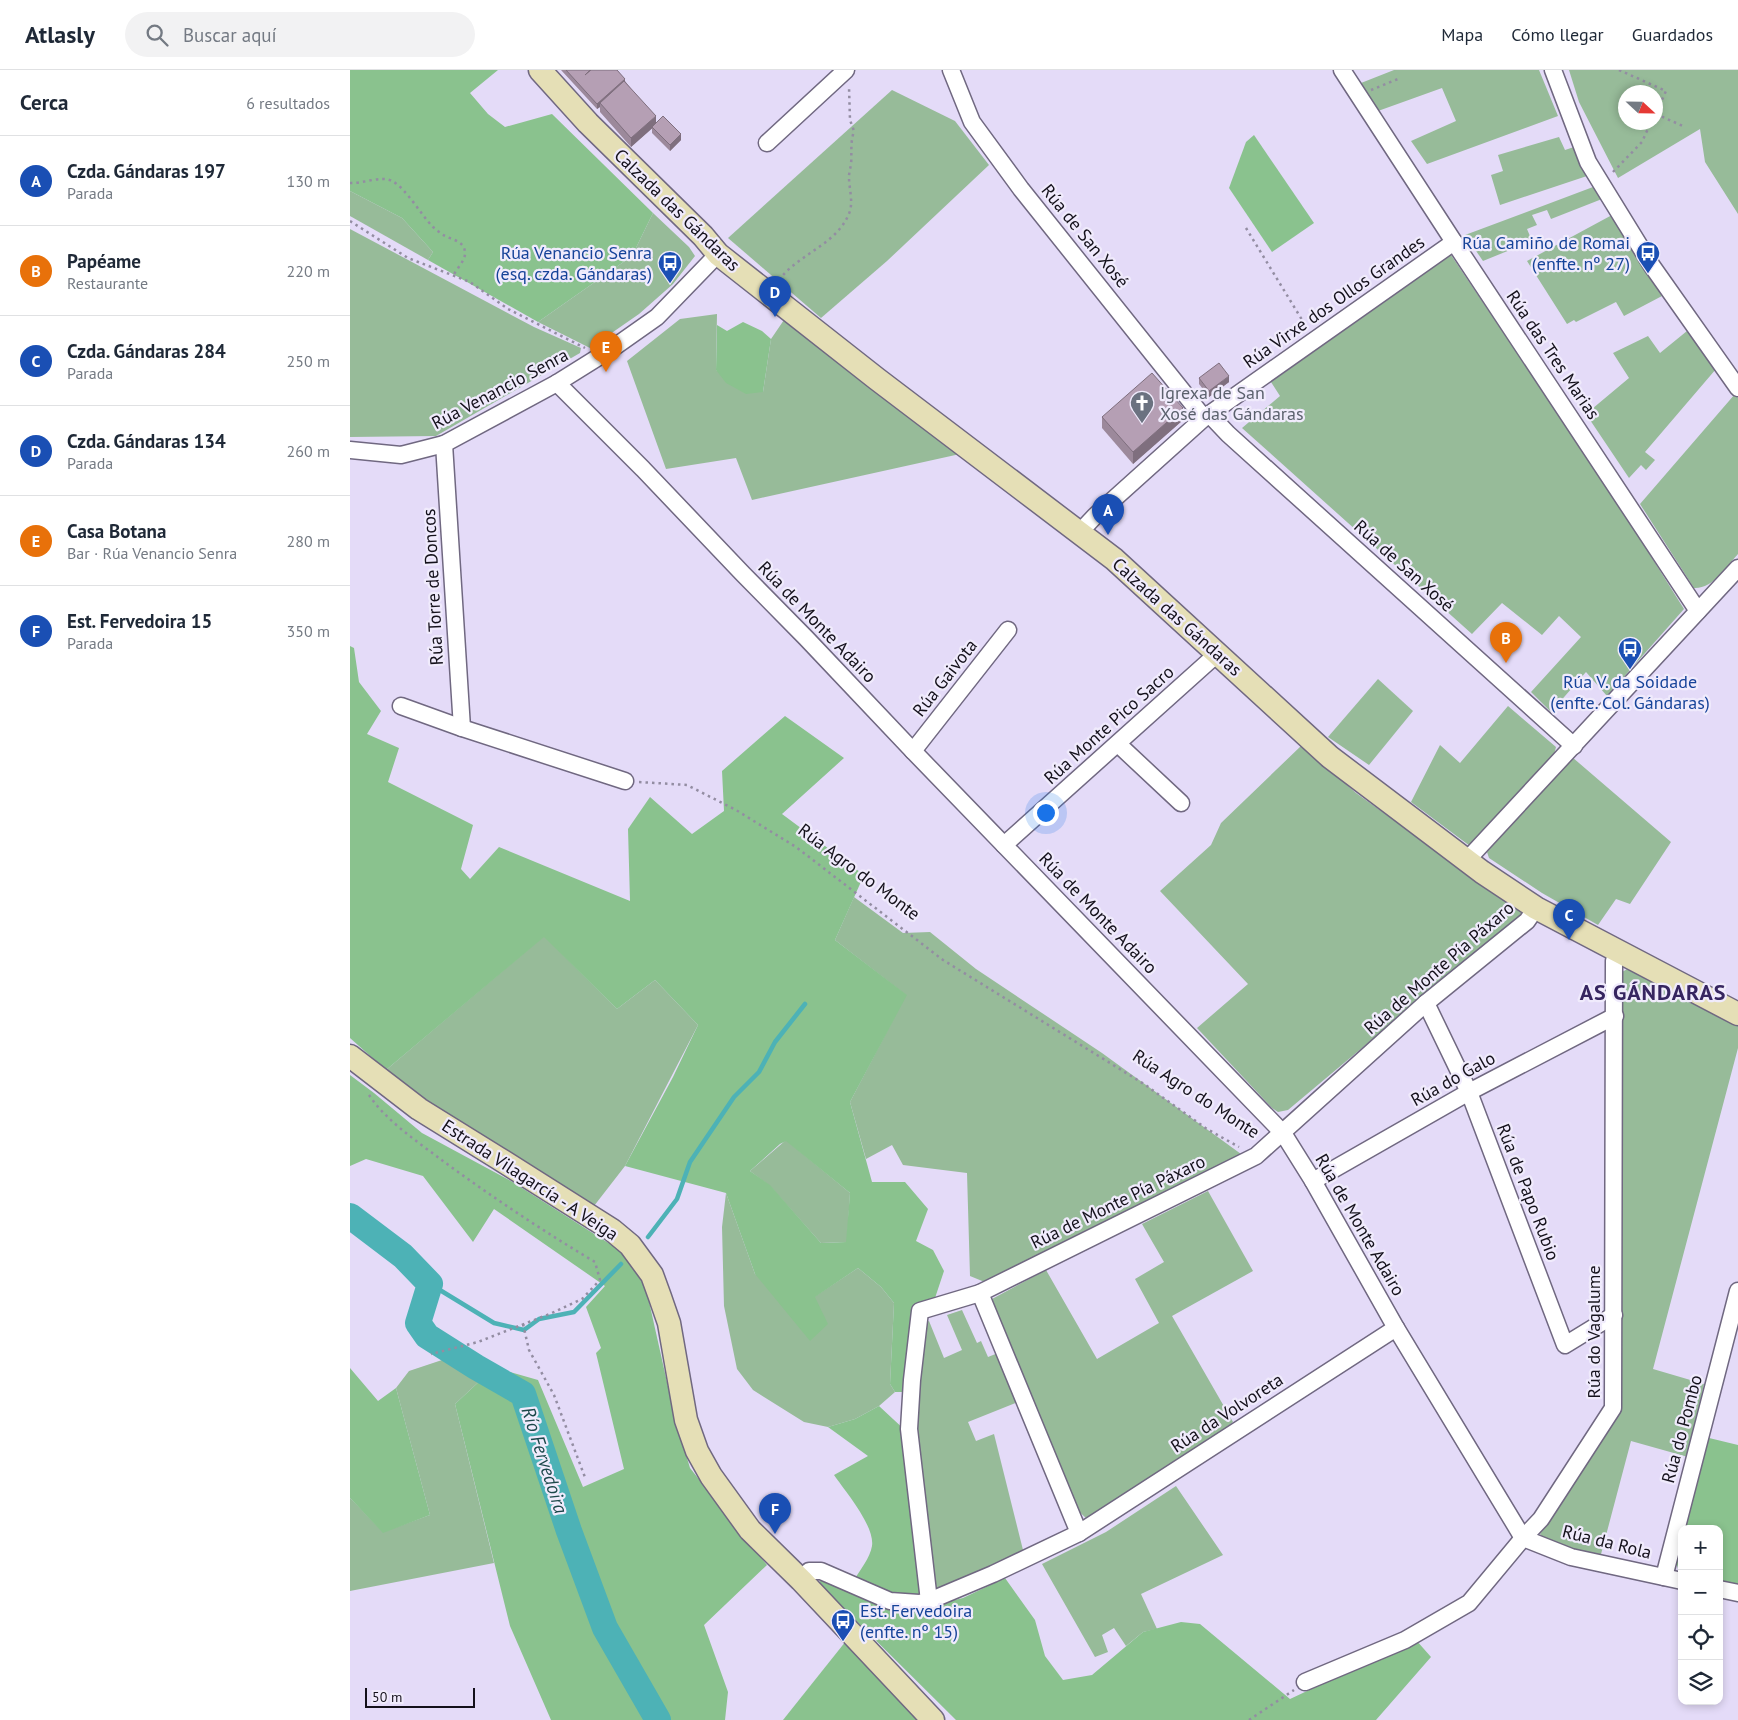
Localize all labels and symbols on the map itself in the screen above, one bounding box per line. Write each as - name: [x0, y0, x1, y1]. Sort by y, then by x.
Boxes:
- north arrow: [1618, 85, 1663, 130]
- street label: Calzada das Gándaras: [609, 144, 745, 276]
- street label: Rúa de San Xosé: [1037, 179, 1134, 292]
- street label: Rúa Virxe dos Ollos Grandes: [1239, 230, 1429, 373]
- place label: Rúa Camiño de Romai (enfte. nº 27): [1462, 231, 1630, 275]
- bus stop icon: Rúa Camiño de Romai (enfte. nº 27): [1635, 240, 1661, 274]
- place label: Rúa Venancio Senra (esq. czda. Gándaras): [496, 241, 652, 285]
- bus stop icon: Rúa Venancio Senra (esq. czda. Gándaras): [657, 250, 683, 284]
- pin: D: [759, 276, 791, 317]
- street label: Rúa das Tres Marias: [1502, 286, 1605, 424]
- pin: E: [590, 331, 622, 372]
- street label: Rúa Venancio Senra: [428, 343, 572, 434]
- place label: Igrexa de San Xosé das Gándaras: [1160, 381, 1303, 425]
- church icon: Igrexa de San Xosé das Gándaras: [1129, 390, 1155, 424]
- pin: A: [1092, 494, 1124, 535]
- street label: Rúa Torre de Doncos: [417, 508, 448, 666]
- street label: Rúa de San Xosé: [1350, 515, 1459, 617]
- street label: Calzada das Gándaras: [1108, 552, 1247, 681]
- street label: Rúa de Monte Adairo: [753, 556, 881, 687]
- pin: B: [1490, 622, 1522, 663]
- street label: Rúa Gaivota: [907, 634, 982, 721]
- bus stop icon: Rúa V. da Soidade (enfte. Col. Gándaras): [1617, 636, 1643, 670]
- street label: Rúa Monte Pico Sacro: [1039, 660, 1178, 789]
- place label: Rúa V. da Soidade (enfte. Col. Gándaras): [1550, 670, 1710, 714]
- your location: [1033, 800, 1059, 826]
- street label: Rúa Agro do Monte: [794, 818, 925, 925]
- street label: Rúa de Monte Adairo: [1034, 847, 1162, 978]
- street label: Rúa de Monte Pía Páxaro: [1359, 896, 1518, 1039]
- pin: C: [1553, 899, 1585, 940]
- district label: AS GÁNDARAS: [1580, 978, 1726, 1006]
- street label: Rúa Agro do Monte: [1128, 1044, 1264, 1143]
- street label: Rúa do Galo: [1407, 1046, 1499, 1111]
- street label: Estrada Vilagarcía - A Veiga: [438, 1114, 623, 1245]
- street label: Rúa de Papo Rubio: [1492, 1120, 1565, 1263]
- street label: Rúa de Monte Pía Páxaro: [1027, 1149, 1209, 1254]
- street label: Rúa de Monte Adairo: [1310, 1150, 1410, 1300]
- street label: Rúa do Vagalume: [1582, 1265, 1605, 1399]
- street label: Rúa da Volvoreta: [1166, 1368, 1287, 1457]
- street label: Rúa do Pombo: [1656, 1372, 1707, 1486]
- water label: Río Fervedoira: [516, 1404, 574, 1517]
- pin: F: [759, 1493, 791, 1534]
- street label: Rúa da Rola: [1560, 1519, 1654, 1564]
- place label: Est. Fervedoira (enfte. nº 15): [860, 1599, 972, 1643]
- bus stop icon: Est. Fervedoira (enfte. nº 15): [830, 1608, 856, 1642]
- scale bar: [365, 1685, 475, 1708]

